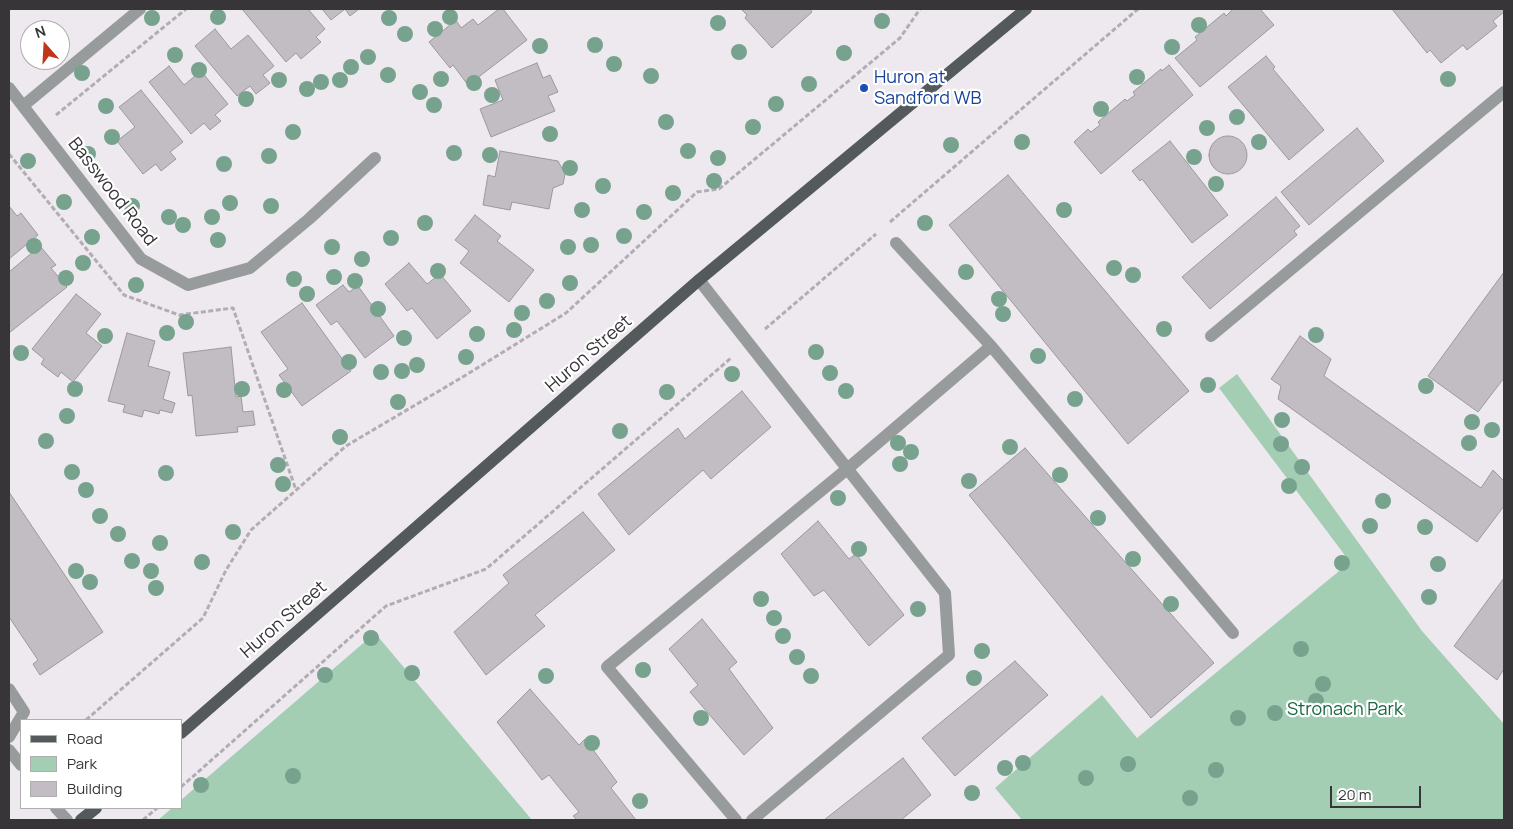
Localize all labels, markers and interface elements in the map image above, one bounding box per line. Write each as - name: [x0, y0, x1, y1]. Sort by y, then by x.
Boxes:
- north arrow: [20, 20, 70, 70]
- text: N: [32, 21, 48, 42]
- place label: Huron at Sandford WB: [874, 67, 982, 110]
- marker: Huron at Sandford WB: [858, 82, 870, 94]
- street label: Basswood Road: [63, 134, 161, 250]
- street label: Huron Street: [541, 311, 637, 397]
- street label: Huron Street: [236, 577, 332, 663]
- park label: Stronach Park: [1287, 699, 1403, 721]
- legend: [20, 719, 182, 809]
- text: Road: [67, 728, 103, 749]
- text: Park: [67, 753, 97, 774]
- scale bar: [1333, 776, 1424, 808]
- text: Building: [67, 778, 122, 799]
- text: 20 m: [1338, 784, 1371, 805]

